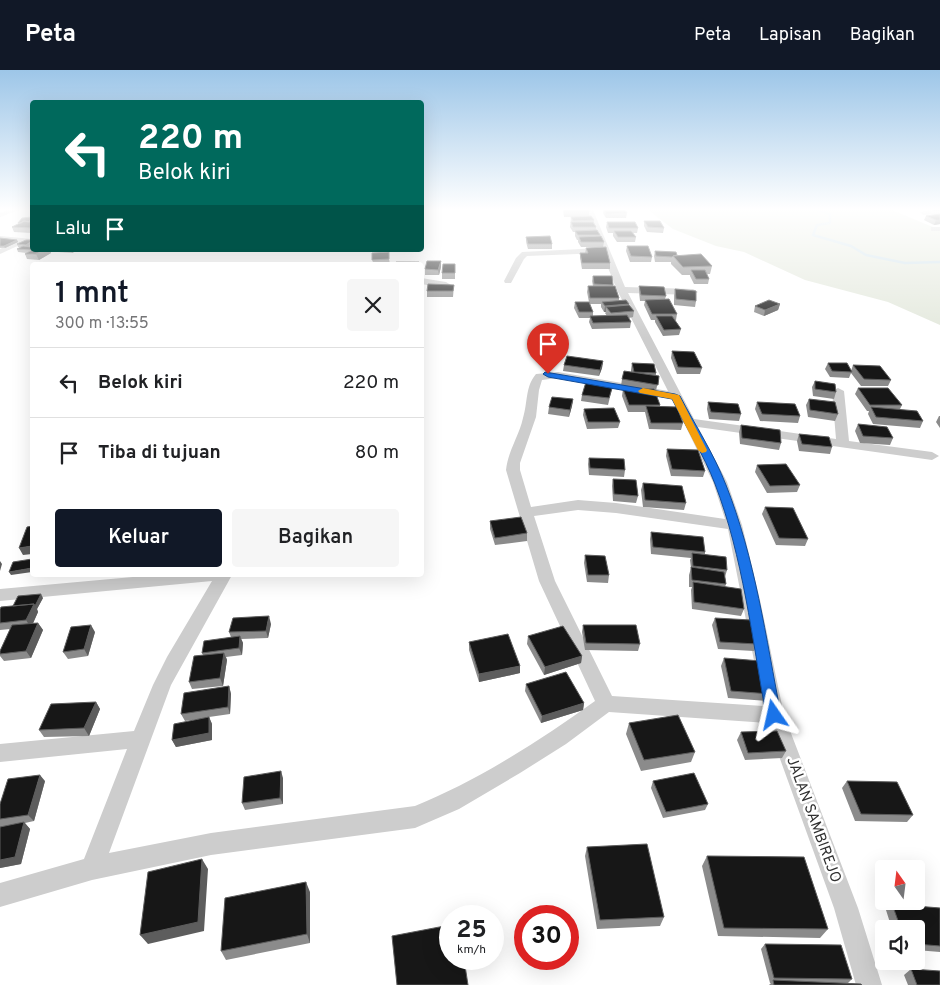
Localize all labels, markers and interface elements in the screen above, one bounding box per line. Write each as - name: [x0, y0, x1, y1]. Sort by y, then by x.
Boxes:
- text: Peta: [25, 20, 76, 50]
- text: Peta: [694, 24, 731, 47]
- text: Lapisan: [759, 24, 822, 47]
- text: Bagikan: [850, 24, 915, 47]
- text: 220 m: [138, 117, 243, 161]
- icon: left: [55, 120, 120, 185]
- text: Belok kiri: [138, 160, 231, 187]
- icon: arrive: [101, 215, 129, 243]
- text: Lalu: [55, 217, 91, 241]
- text: 1 mnt: [55, 276, 129, 313]
- button: close: [347, 279, 399, 331]
- text: 300 m · 13:55: [55, 314, 149, 334]
- pin: [527, 323, 569, 374]
- icon: arrive: [534, 330, 562, 358]
- icon: left: [55, 369, 83, 397]
- text: Belok kiri: [98, 371, 183, 395]
- text: 220 m: [343, 371, 399, 395]
- icon: arrive: [55, 439, 83, 467]
- text: Tiba di tujuan: [98, 441, 221, 465]
- text: 80 m: [355, 441, 399, 465]
- button: Keluar: [55, 509, 222, 567]
- button: Bagikan: [232, 509, 399, 567]
- position arrow: [747, 688, 799, 740]
- street label: JALAN SAMBIREJO: [781, 754, 845, 886]
- north arrow: [875, 860, 925, 910]
- map controls: [875, 860, 925, 970]
- speed limit sign: 30: [514, 905, 579, 970]
- text: 25: [456, 915, 487, 947]
- button: sound: [875, 920, 925, 970]
- text: km/h: [457, 942, 486, 958]

